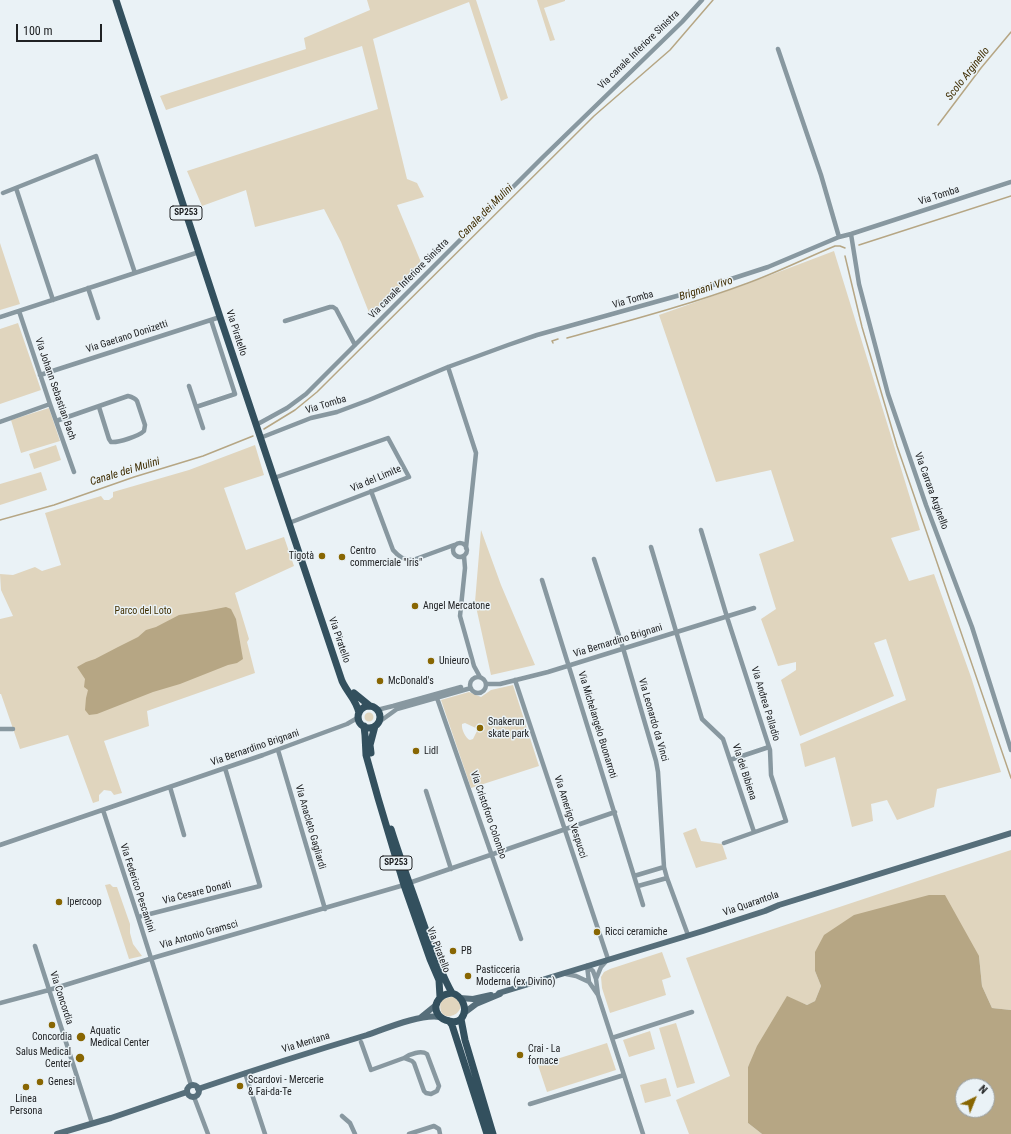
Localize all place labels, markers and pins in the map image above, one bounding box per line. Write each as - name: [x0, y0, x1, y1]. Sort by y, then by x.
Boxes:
- place label: Centro commerciale "Iris": [350, 545, 422, 568]
- place label: Tigotà: [289, 550, 314, 562]
- marker: Tigotà: [317, 551, 327, 561]
- marker: Centro commerciale "Iris": [337, 552, 347, 562]
- place label: Angel Mercatone: [423, 600, 490, 612]
- marker: Angel Mercatone: [410, 601, 420, 611]
- place label: Unieuro: [439, 655, 469, 667]
- marker: Unieuro: [426, 656, 436, 666]
- place label: McDonald's: [388, 675, 434, 687]
- marker: McDonald's: [375, 676, 385, 686]
- place label: Snakerun skate park: [488, 716, 529, 740]
- marker: Snakerun skate park: [475, 723, 485, 733]
- place label: Lidl: [424, 745, 438, 757]
- marker: Lidl: [411, 746, 421, 756]
- place label: Ipercoop: [67, 896, 102, 908]
- marker: Ipercoop: [54, 897, 64, 907]
- place label: Ricci ceramiche: [605, 926, 667, 938]
- marker: Ricci ceramiche: [592, 927, 602, 937]
- place label: PB: [461, 945, 472, 957]
- marker: PB: [448, 946, 458, 956]
- place label: Pasticceria Moderna (ex Divino): [476, 964, 555, 988]
- marker: Pasticceria Moderna (ex Divino): [463, 971, 473, 981]
- marker: Concordia: [47, 1020, 57, 1030]
- place label: Aquatic Medical Center: [90, 1025, 149, 1048]
- place label: Concordia: [32, 1031, 72, 1043]
- marker: Aquatic Medical Center: [75, 1031, 87, 1043]
- place label: Crai - La fornace: [528, 1043, 560, 1066]
- place label: Salus Medical Center: [16, 1046, 71, 1070]
- marker: Crai - La fornace: [515, 1050, 525, 1060]
- marker: Salus Medical Center: [74, 1052, 86, 1064]
- place label: Scardovi - Mercerie & Fai-da-Te: [248, 1074, 324, 1098]
- place label: Genesi: [48, 1076, 75, 1088]
- marker: Genesi: [35, 1077, 45, 1087]
- marker: Scardovi - Mercerie & Fai-da-Te: [235, 1081, 245, 1091]
- marker: Linea Persona: [21, 1082, 31, 1092]
- place label: Linea Persona: [10, 1093, 42, 1116]

